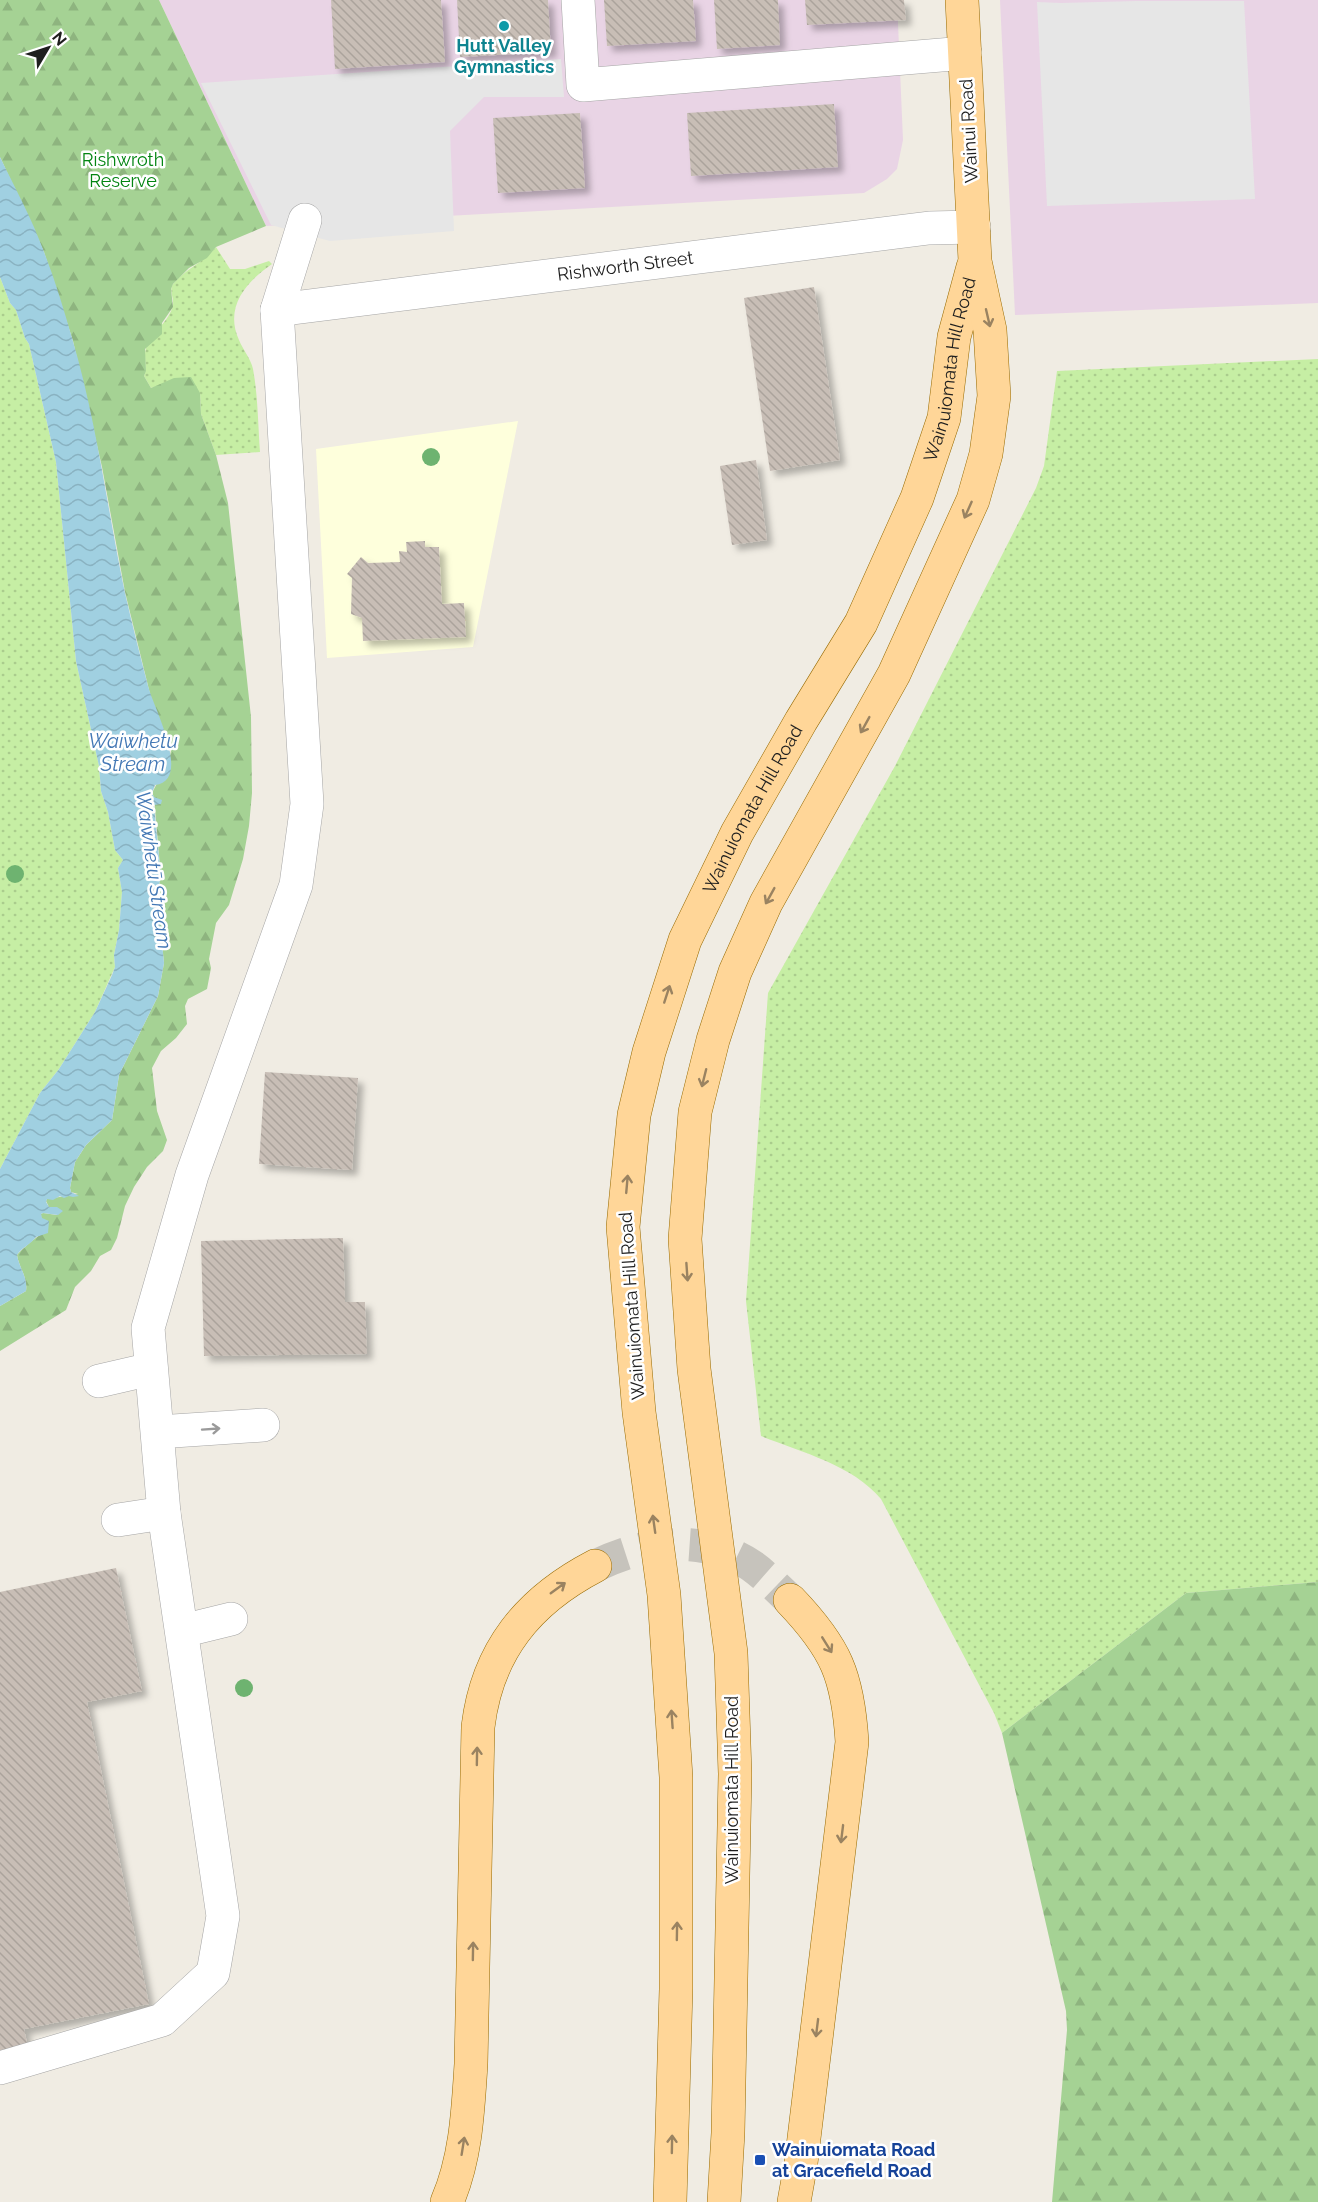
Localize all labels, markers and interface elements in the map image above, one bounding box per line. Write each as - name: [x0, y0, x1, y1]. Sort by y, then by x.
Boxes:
- north arrow: [18, 18, 78, 78]
- marker: Hutt Valley Gymnastics: [497, 19, 511, 33]
- text: N: [48, 28, 70, 50]
- place label: Hutt Valley Gymnastics: [454, 35, 554, 77]
- street label: Wainui Road: [955, 78, 982, 184]
- park label: Rishwroth Reserve: [82, 149, 164, 191]
- street label: Rishworth Street: [556, 247, 694, 285]
- street label: Wainuiomata Hill Road: [919, 275, 980, 464]
- one-way arrow: [982, 309, 994, 328]
- one-way arrow: [962, 500, 974, 518]
- one-way arrow: [859, 716, 870, 734]
- street label: Wainuiomata Hill Road: [698, 721, 806, 897]
- water label: Waiwhetu Stream: [88, 729, 178, 776]
- water label: Waiwhetū Stream: [131, 789, 177, 951]
- one-way arrow: [764, 886, 775, 904]
- one-way arrow: [663, 985, 674, 1004]
- one-way arrow: [697, 1069, 709, 1088]
- one-way arrow: [622, 1175, 633, 1195]
- street label: Wainuiomata Hill Road: [614, 1211, 649, 1401]
- one-way arrow: [682, 1261, 693, 1281]
- one-way arrow: [200, 1423, 220, 1434]
- one-way arrow: [649, 1515, 660, 1535]
- one-way arrow: [549, 1582, 565, 1594]
- one-way arrow: [821, 1636, 833, 1653]
- street label: Wainuiomata Hill Road: [721, 1696, 742, 1884]
- one-way arrow: [667, 1709, 678, 1729]
- one-way arrow: [471, 1747, 483, 1767]
- one-way arrow: [836, 1824, 847, 1844]
- one-way arrow: [671, 1921, 682, 1941]
- one-way arrow: [467, 1942, 479, 1962]
- one-way arrow: [811, 2017, 822, 2037]
- one-way arrow: [667, 2134, 678, 2154]
- one-way arrow: [458, 2137, 469, 2156]
- place label: Wainuiomata Road at Gracefield Road: [772, 2139, 935, 2181]
- marker: Wainuiomata Road at Gracefield Road: [753, 2153, 767, 2167]

